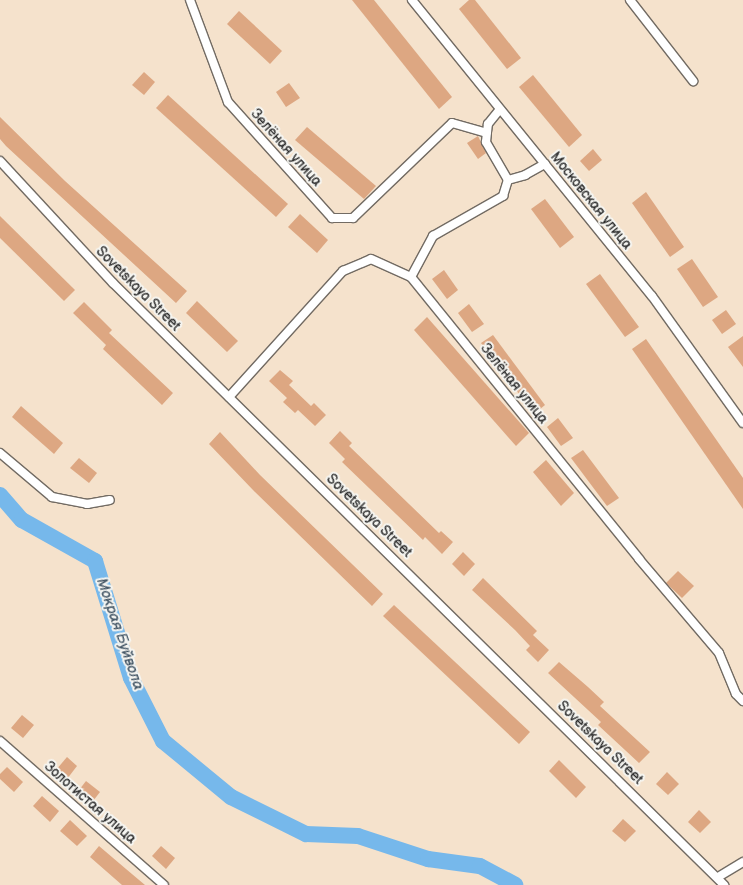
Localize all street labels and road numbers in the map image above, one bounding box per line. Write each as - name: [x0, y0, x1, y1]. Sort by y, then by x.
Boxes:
- street label: Зелёная улица: [247, 106, 325, 190]
- street label: Московская улица: [547, 149, 635, 253]
- street label: Sovetskaya Street: [92, 243, 184, 335]
- street label: Зелёная улица: [477, 341, 551, 427]
- street label: Sovetskaya Street: [323, 471, 415, 561]
- street label: Sovetskaya Street: [554, 698, 646, 788]
- street label: Золотистая улица: [41, 758, 139, 848]

